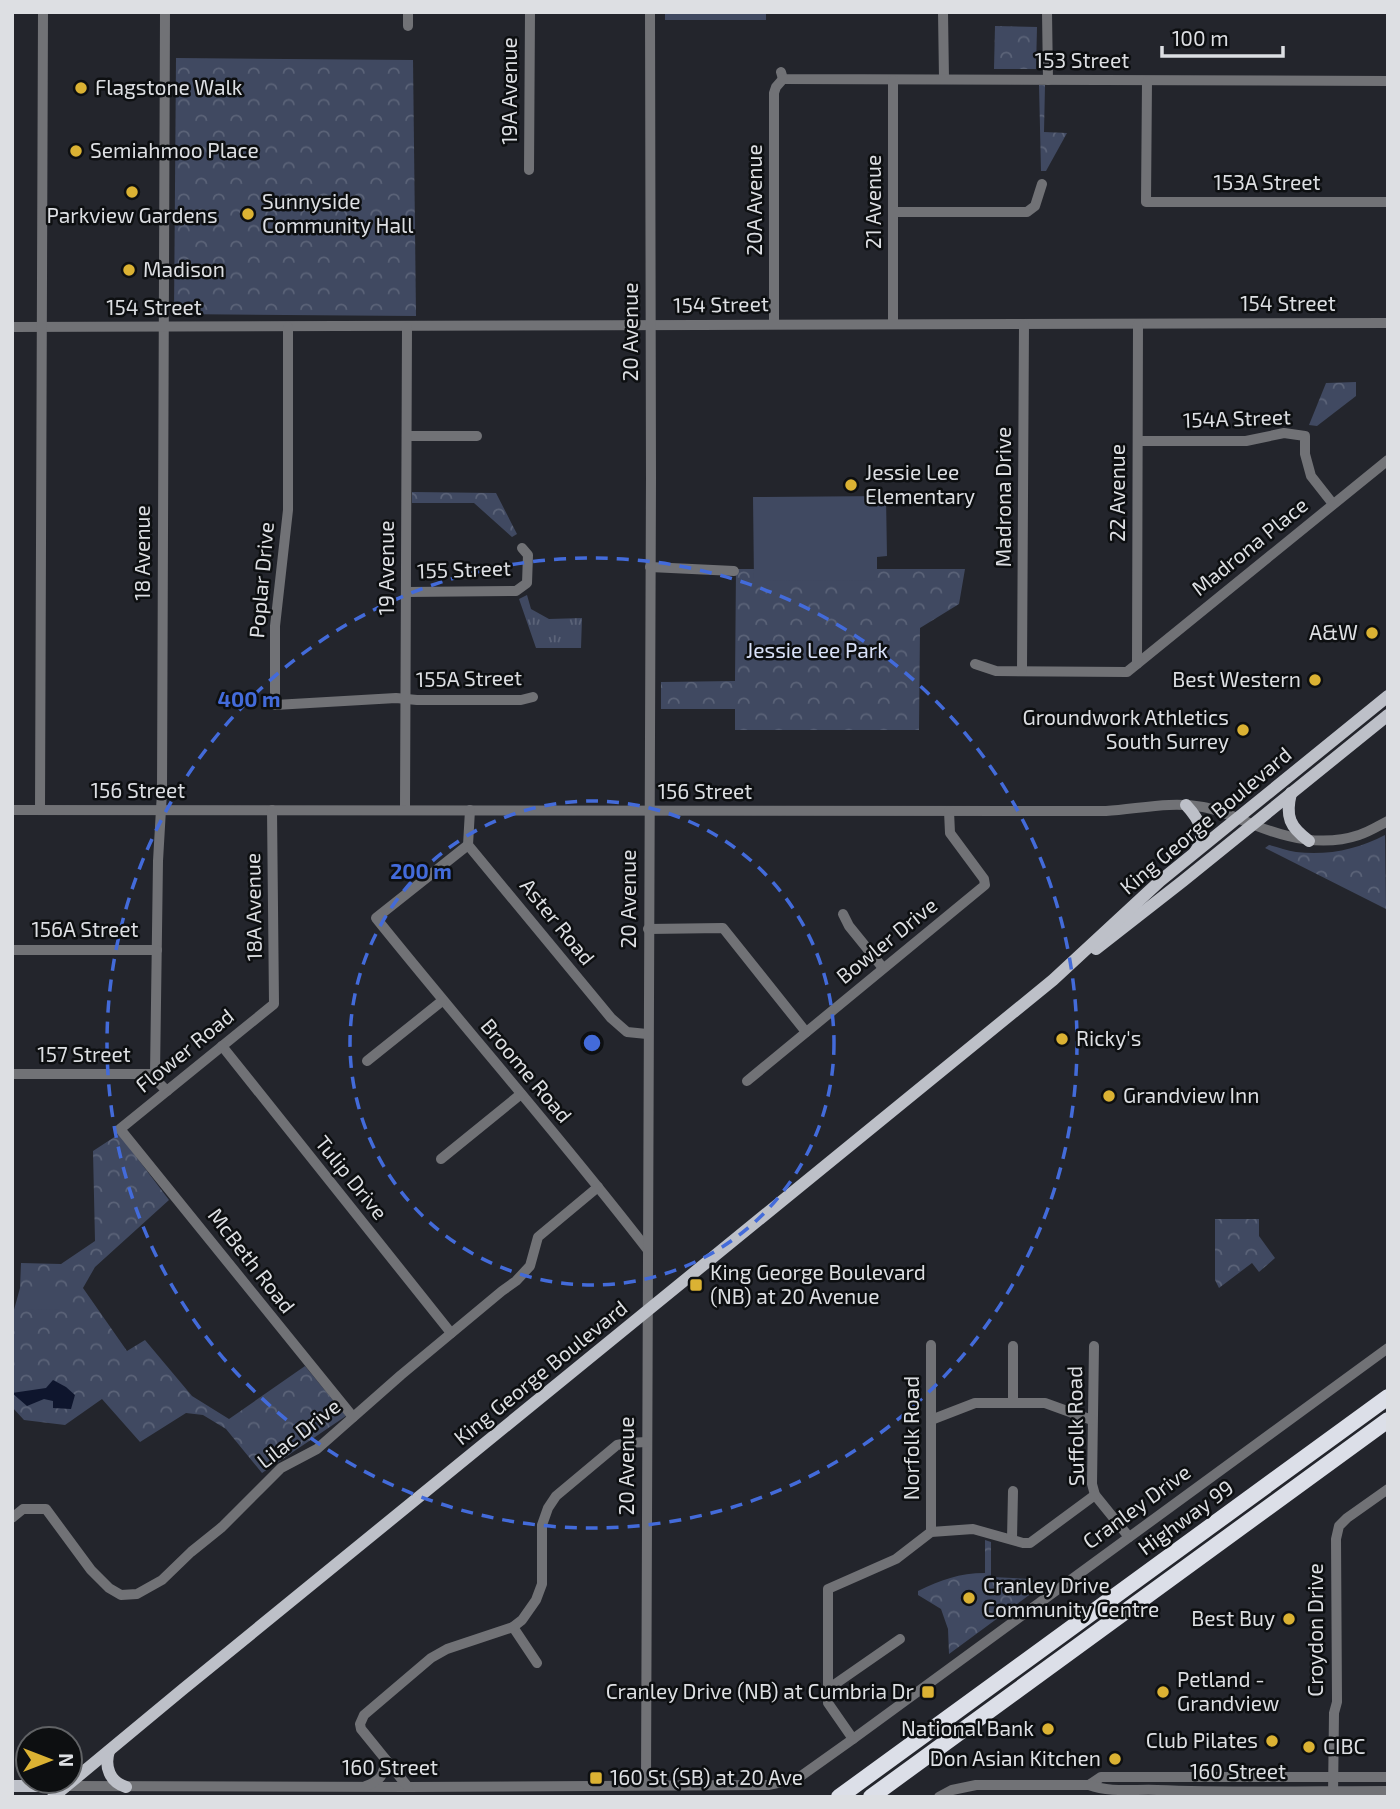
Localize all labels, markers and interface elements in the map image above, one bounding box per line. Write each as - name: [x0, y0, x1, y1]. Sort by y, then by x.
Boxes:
- scale bar: [1162, 14, 1283, 58]
- text: 100 m: [1172, 25, 1229, 50]
- street label: 19A Avenue: [496, 37, 521, 145]
- street label: 153 Street: [1035, 47, 1129, 72]
- place label: Flagstone Walk: [95, 74, 243, 99]
- marker: Flagstone Walk: [73, 80, 89, 96]
- place label: Semiahmoo Place: [90, 137, 259, 162]
- marker: Semiahmoo Place: [68, 143, 84, 159]
- street label: 20A Avenue: [741, 144, 766, 256]
- street label: 21 Avenue: [860, 155, 885, 249]
- street label: 153A Street: [1214, 169, 1320, 194]
- marker: Parkview Gardens: [124, 184, 140, 200]
- place label: Sunnyside Community Hall: [262, 188, 414, 237]
- place label: Parkview Gardens: [46, 202, 218, 227]
- marker: Sunnyside Community Hall: [240, 206, 256, 222]
- place label: Madison: [143, 256, 225, 281]
- marker: Madison: [121, 262, 137, 278]
- street label: 20 Avenue: [617, 282, 642, 382]
- street label: 154 Street: [673, 290, 769, 317]
- street label: 154 Street: [1240, 290, 1336, 315]
- street label: 154 Street: [106, 294, 202, 319]
- street label: 154A Street: [1182, 403, 1291, 432]
- street label: Madrona Drive: [990, 427, 1015, 567]
- street label: 22 Avenue: [1104, 444, 1129, 542]
- place label: Jessie Lee Elementary: [865, 459, 975, 508]
- marker: Jessie Lee Elementary: [843, 477, 859, 493]
- street label: Madrona Place: [1186, 491, 1312, 600]
- street label: 18 Avenue: [129, 505, 154, 601]
- street label: Poplar Drive: [243, 521, 278, 639]
- street label: 19 Avenue: [373, 521, 398, 615]
- street label: 155 Street: [417, 554, 511, 583]
- place label: A&W: [1309, 619, 1358, 644]
- marker: A&W: [1364, 625, 1380, 641]
- park label: Jessie Lee Park: [746, 637, 888, 662]
- street label: 155A Street: [416, 664, 522, 691]
- place label: Best Western: [1172, 666, 1301, 691]
- marker: Best Western: [1307, 672, 1323, 688]
- text: 400 m: [218, 686, 280, 711]
- place label: Groundwork Athletics South Surrey: [1023, 704, 1229, 753]
- marker: Groundwork Athletics South Surrey: [1235, 722, 1251, 738]
- street label: King George Boulevard: [1114, 741, 1296, 899]
- street label: 156 Street: [91, 777, 185, 802]
- street label: 156 Street: [658, 778, 752, 803]
- street label: 20 Avenue: [615, 849, 640, 949]
- street label: 18A Avenue: [239, 853, 266, 961]
- text: 200 m: [390, 858, 452, 883]
- street label: Aster Road: [516, 873, 601, 969]
- street label: Bowler Drive: [831, 892, 941, 988]
- street label: 156A Street: [31, 916, 139, 941]
- street label: Flower Road: [130, 1003, 238, 1097]
- street label: Broome Road: [477, 1013, 578, 1127]
- place label: Ricky's: [1076, 1025, 1141, 1050]
- centre of rings: [580, 1031, 604, 1055]
- marker: Ricky's: [1054, 1031, 1070, 1047]
- street label: 157 Street: [37, 1041, 131, 1066]
- place label: Grandview Inn: [1123, 1082, 1259, 1107]
- marker: Grandview Inn: [1101, 1088, 1117, 1104]
- street label: Tulip Drive: [311, 1130, 393, 1224]
- street label: McBeth Road: [203, 1203, 301, 1318]
- place label: King George Boulevard (NB) at 20 Avenue: [710, 1259, 926, 1308]
- marker: King George Boulevard (NB) at 20 Avenue: [688, 1277, 704, 1293]
- street label: King George Boulevard: [448, 1294, 632, 1449]
- street label: Suffolk Road: [1061, 1366, 1088, 1486]
- street label: Norfolk Road: [898, 1376, 923, 1500]
- street label: Lilac Drive: [252, 1393, 345, 1473]
- street label: 20 Avenue: [613, 1416, 638, 1516]
- street label: Cranley Drive: [1077, 1458, 1195, 1553]
- street label: Highway 99: [1133, 1474, 1237, 1560]
- street label: Croydon Drive: [1302, 1563, 1327, 1697]
- place label: Cranley Drive Community Centre: [983, 1572, 1159, 1621]
- marker: Cranley Drive Community Centre: [961, 1590, 977, 1606]
- place label: Best Buy: [1191, 1605, 1275, 1630]
- marker: Best Buy: [1281, 1611, 1297, 1627]
- place label: Petland - Grandview: [1177, 1666, 1279, 1715]
- place label: Cranley Drive (NB) at Cumbria Dr: [606, 1678, 915, 1703]
- marker: Cranley Drive (NB) at Cumbria Dr: [920, 1684, 936, 1700]
- marker: Petland - Grandview: [1155, 1684, 1171, 1700]
- place label: National Bank: [901, 1715, 1034, 1740]
- marker: National Bank: [1040, 1721, 1056, 1737]
- north arrow: [14, 1725, 84, 1795]
- place label: Club Pilates: [1146, 1727, 1258, 1752]
- marker: Club Pilates: [1264, 1733, 1280, 1749]
- place label: CIBC: [1323, 1733, 1365, 1758]
- marker: CIBC: [1301, 1739, 1317, 1755]
- place label: Don Asian Kitchen: [930, 1745, 1101, 1770]
- marker: Don Asian Kitchen: [1107, 1751, 1123, 1767]
- text: N: [55, 1753, 78, 1767]
- street label: 160 Street: [342, 1754, 438, 1779]
- street label: 160 Street: [1190, 1758, 1286, 1783]
- place label: 160 St (SB) at 20 Ave: [610, 1764, 803, 1789]
- marker: 160 St (SB) at 20 Ave: [588, 1770, 604, 1786]

